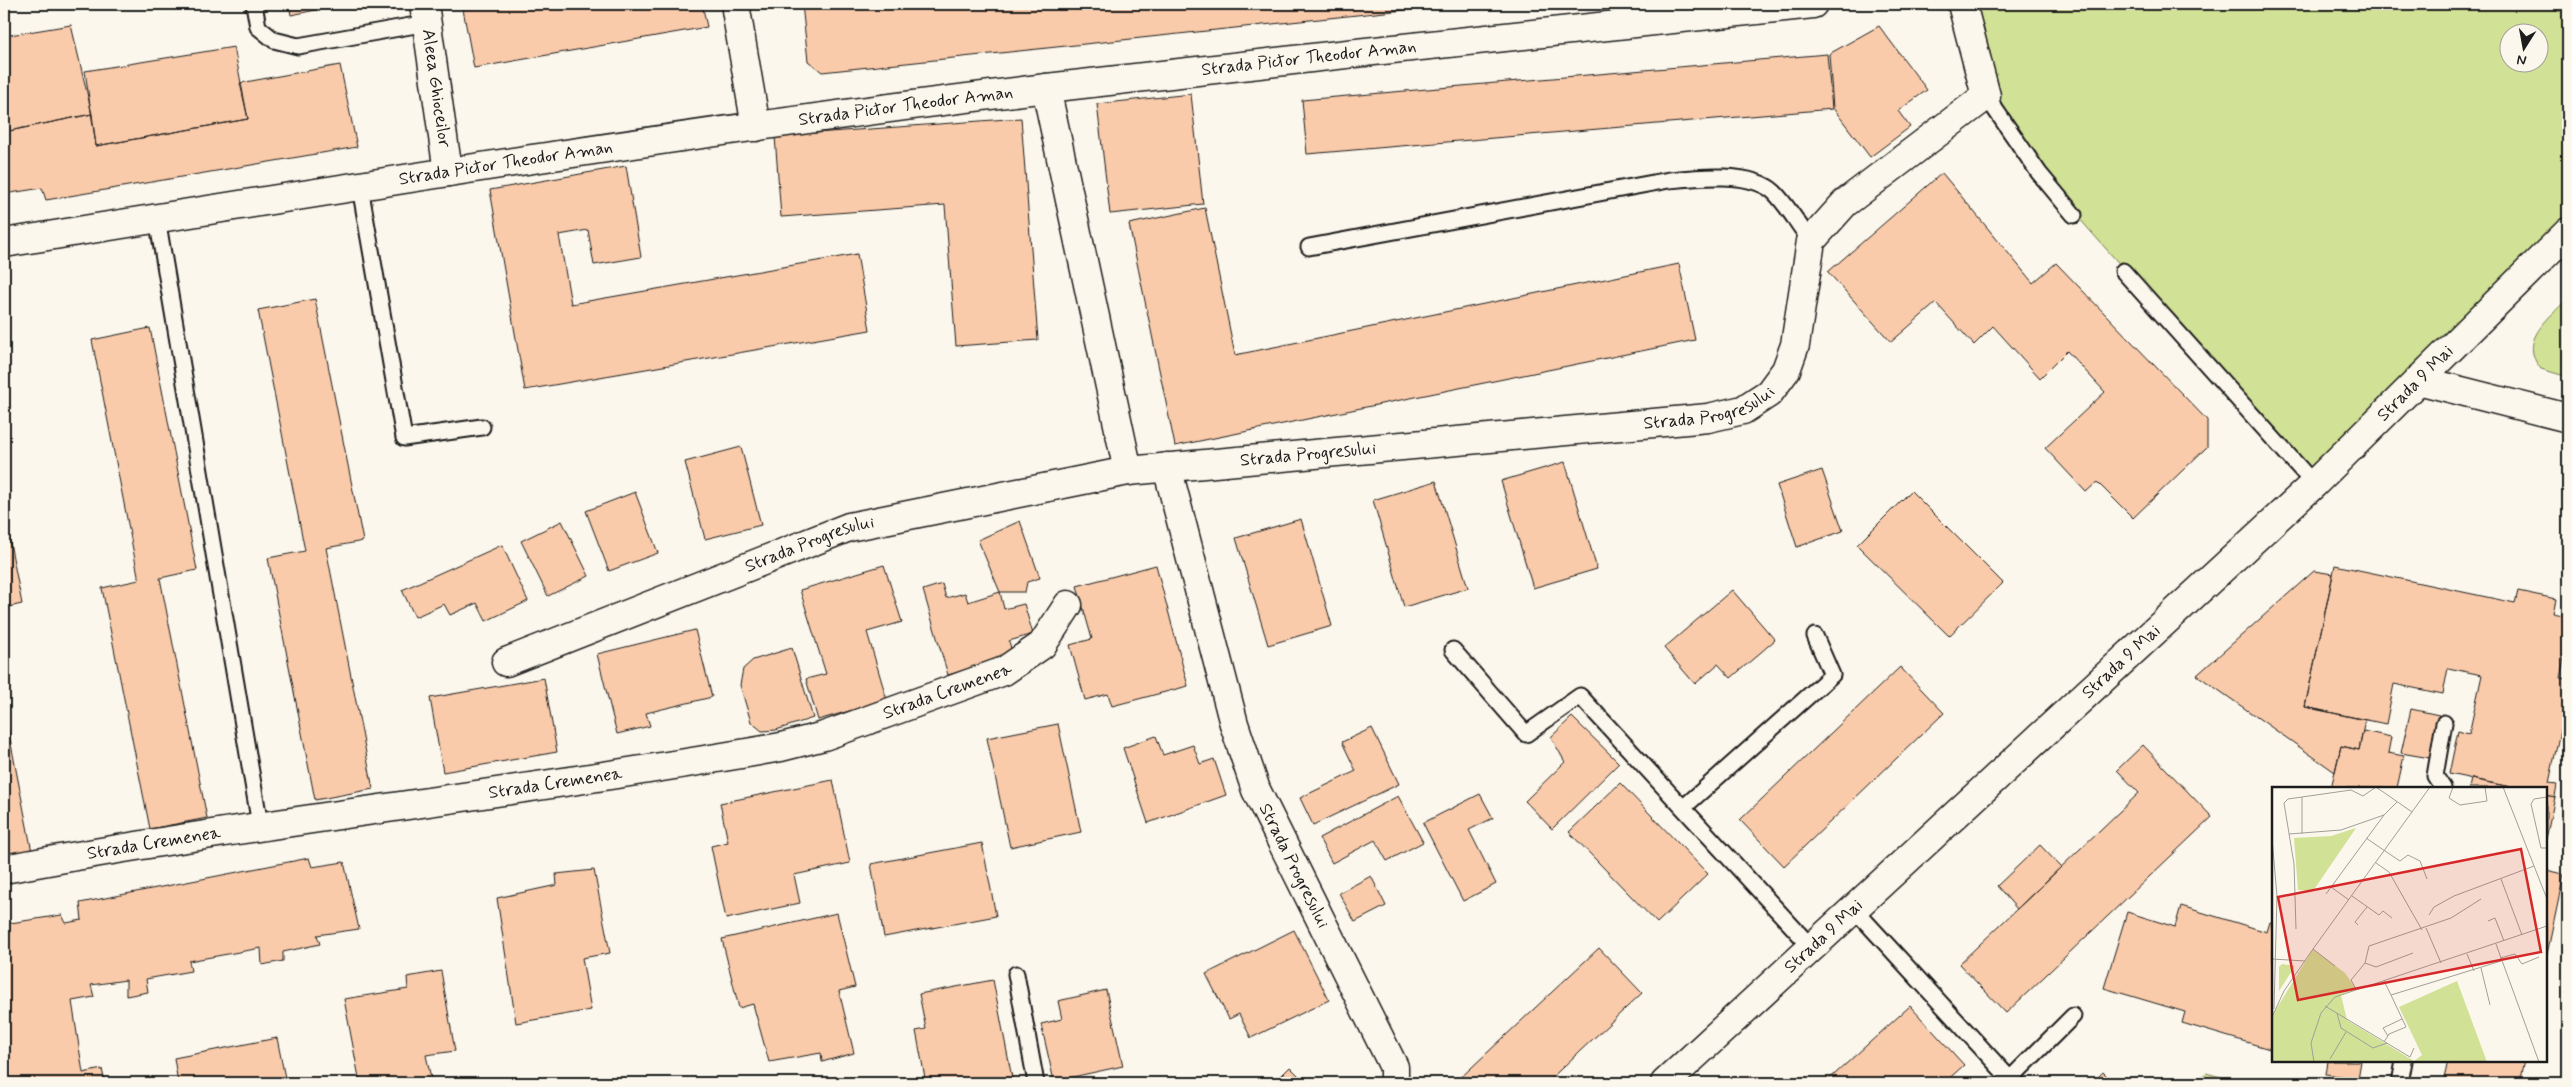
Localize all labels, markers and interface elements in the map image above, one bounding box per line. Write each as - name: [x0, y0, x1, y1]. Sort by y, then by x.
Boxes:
- north arrow: [2500, 22, 2550, 72]
- street label: Aleea Ghioceilor: [416, 27, 456, 149]
- street label: Strada Pictor Theodor Aman: [1200, 34, 1418, 82]
- text: N: [2515, 50, 2528, 70]
- street label: Strada Pictor Theodor Aman: [797, 80, 1014, 132]
- street label: Strada Pictor Theodor Aman: [397, 135, 614, 192]
- street label: Strada 9 Mai: [2372, 340, 2459, 427]
- street label: Strada Progresului: [1642, 382, 1781, 436]
- street label: Strada Progresului: [1239, 436, 1377, 473]
- street label: Strada Progresului: [741, 510, 876, 579]
- street label: Strada 9 Mai: [2077, 619, 2166, 704]
- street label: Strada Cremenea: [880, 657, 1017, 726]
- street label: Strada Cremenea: [487, 761, 624, 805]
- inset map: [2272, 787, 2547, 1062]
- street label: Strada Progresului: [1253, 800, 1335, 932]
- street label: Strada Cremenea: [85, 821, 222, 866]
- street label: Strada 9 Mai: [1779, 894, 1868, 979]

